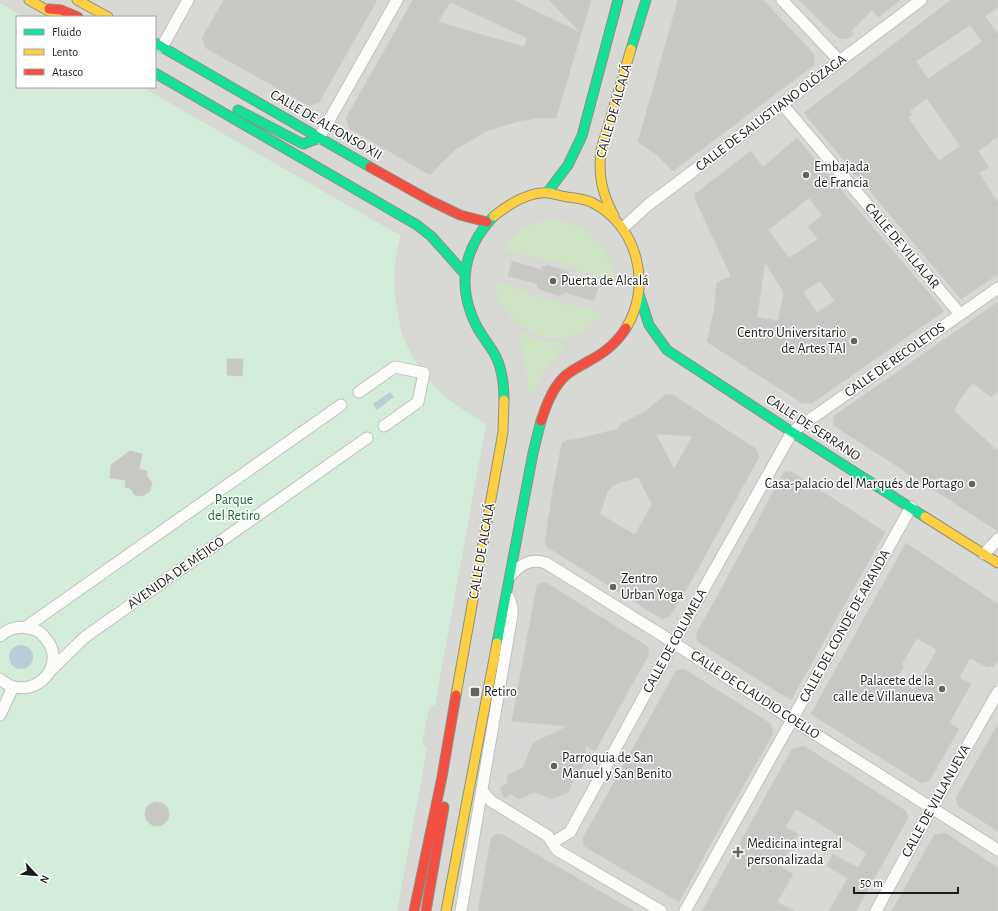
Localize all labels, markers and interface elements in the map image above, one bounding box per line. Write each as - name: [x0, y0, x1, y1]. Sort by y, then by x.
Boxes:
- legend: [16, 16, 156, 88]
- text: Fluido: [52, 26, 81, 38]
- text: Lento: [52, 46, 78, 58]
- street label: CALLE DE SALUSTIANO OLÓZAGA: [692, 50, 849, 174]
- street label: CALLE DE ALCALÁ: [591, 62, 634, 160]
- text: Atasco: [52, 66, 83, 78]
- street label: CALLE DE ALFONSO XII: [268, 87, 384, 163]
- place label: Embajada de Francia: [814, 160, 870, 190]
- marker: Embajada de Francia: [801, 170, 811, 180]
- street label: CALLE DE VILLALAR: [862, 200, 942, 292]
- place label: Puerta de Alcalá: [561, 274, 649, 288]
- marker: Puerta de Alcalá: [548, 276, 558, 286]
- street label: CALLE DE RECOLETOS: [842, 320, 948, 400]
- place label: Centro Universitario de Artes TAI: [737, 326, 846, 356]
- marker: Centro Universitario de Artes TAI: [849, 336, 859, 346]
- street label: CALLE DE SERRANO: [763, 392, 863, 464]
- place label: Casa-palacio del Marqués de Portago: [765, 477, 964, 491]
- marker: Casa-palacio del Marqués de Portago: [967, 479, 977, 489]
- park label: Parque del Retiro: [208, 493, 260, 523]
- street label: CALLE DE ALCALÁ: [464, 502, 497, 600]
- street label: AVENIDA DE MÉJICO: [123, 532, 227, 612]
- street label: CALLE DEL CONDE DE ARANDA: [797, 547, 893, 705]
- place label: Zentro Urban Yoga: [621, 572, 684, 602]
- marker: Zentro Urban Yoga: [608, 582, 618, 592]
- street label: CALLE DE COLUMELA: [641, 587, 709, 695]
- street label: CALLE DE CLAUDIO COELLO: [688, 648, 822, 742]
- place label: Palacete de la calle de Villanueva: [833, 674, 935, 704]
- marker: Palacete de la calle de Villanueva: [937, 684, 947, 694]
- place label: Retiro: [484, 685, 517, 699]
- marker: Retiro: [469, 686, 481, 698]
- street label: CALLE DE VILLANUEVA: [899, 742, 973, 860]
- place label: Parroquia de San Manuel y San Benito: [562, 751, 672, 781]
- marker: Parroquia de San Manuel y San Benito: [549, 761, 559, 771]
- place label: Medicina integral personalizada: [747, 837, 842, 867]
- marker: Medicina integral personalizada: [732, 846, 744, 858]
- north arrow: [16, 855, 56, 895]
- scale bar: [854, 869, 958, 895]
- text: N: [38, 873, 51, 885]
- text: 50 m: [860, 877, 883, 889]

